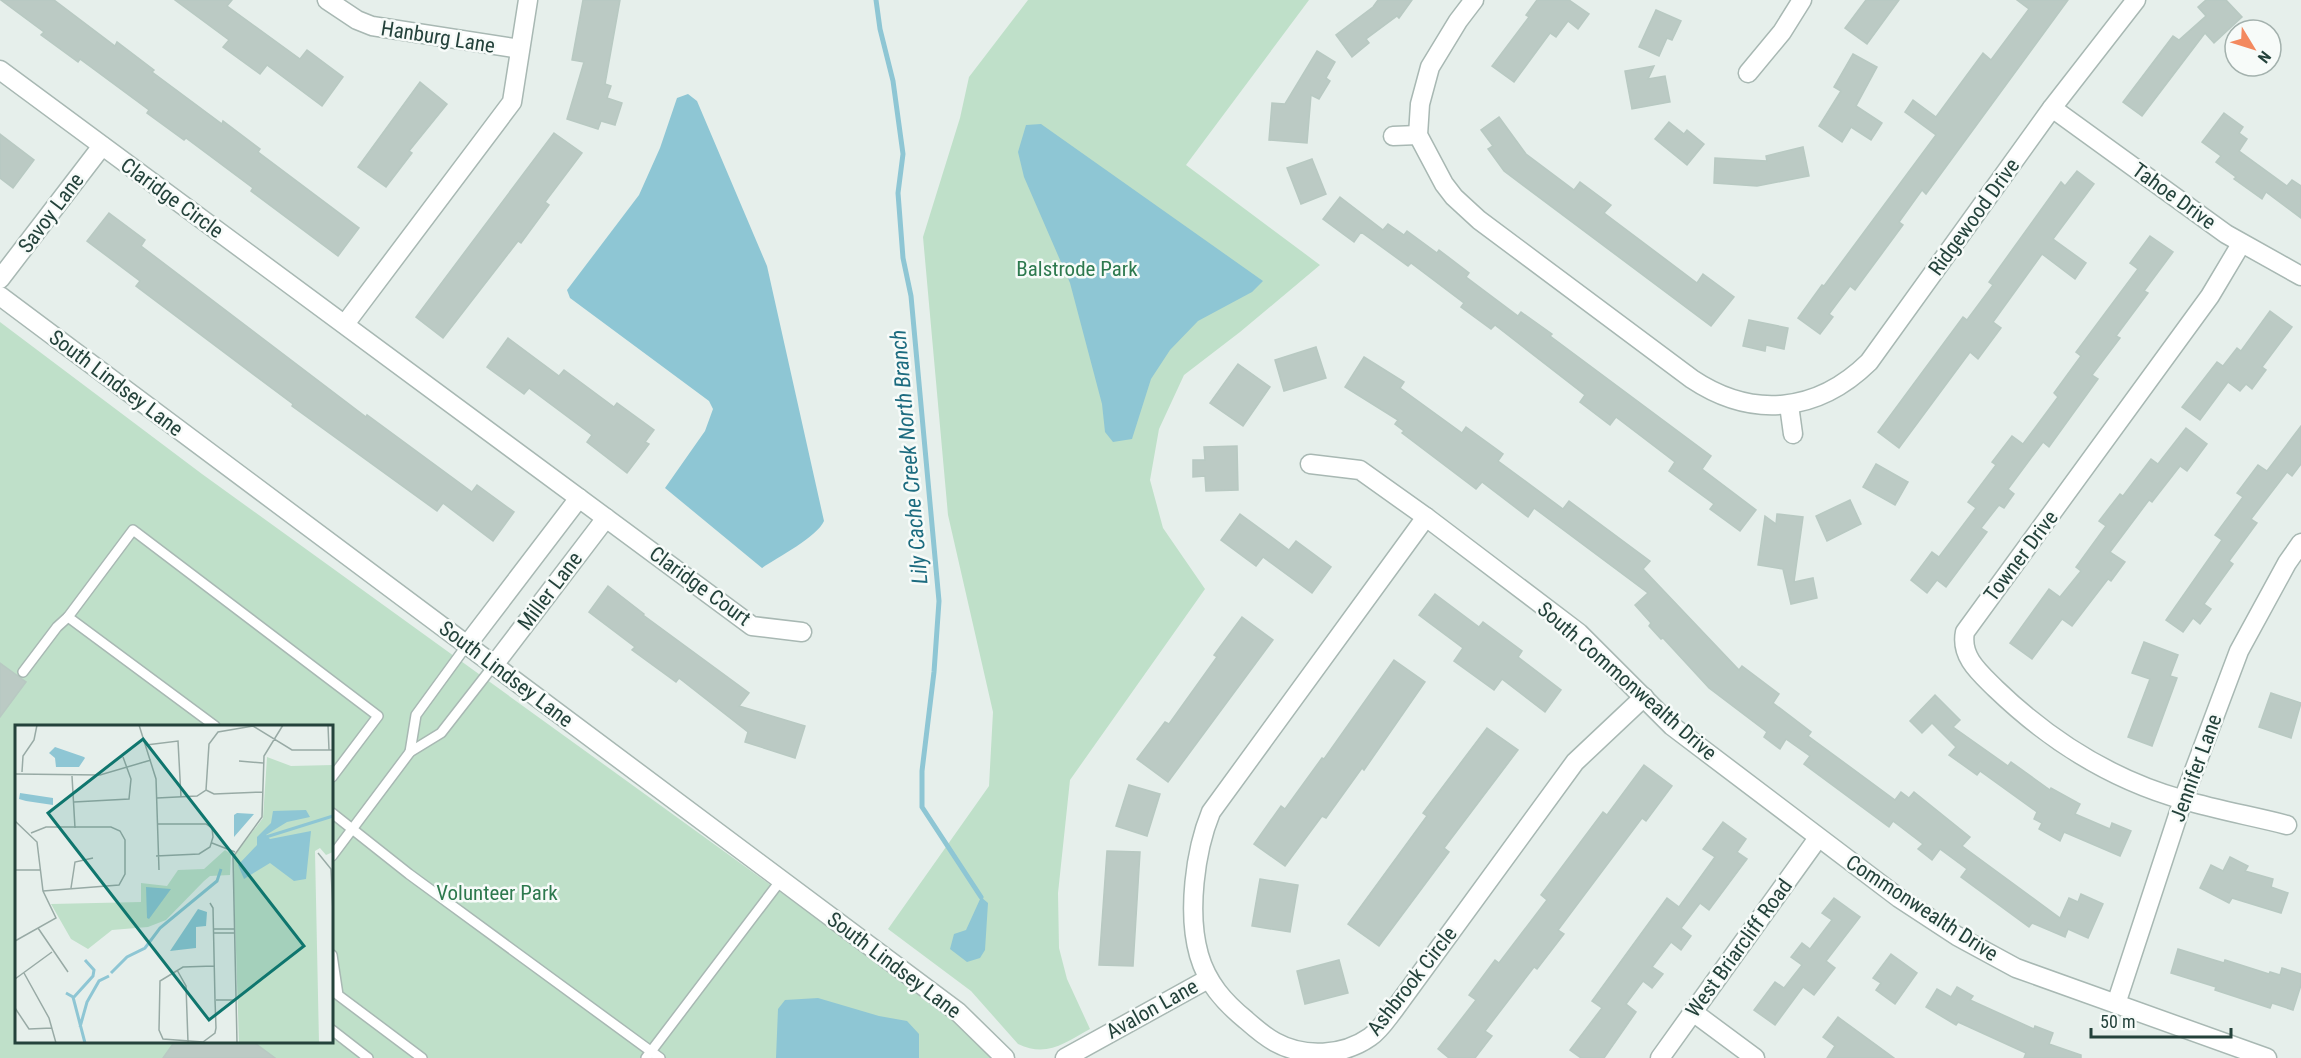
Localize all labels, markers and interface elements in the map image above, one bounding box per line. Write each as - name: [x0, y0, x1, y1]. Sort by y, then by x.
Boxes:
- street label: Hanburg Lane: [379, 16, 497, 58]
- north arrow: [2223, 18, 2283, 78]
- text: N: [2254, 47, 2275, 67]
- street label: Claridge Circle: [116, 153, 228, 243]
- street label: Ridgewood Drive: [1924, 154, 2024, 280]
- street label: Tahoe Drive: [2128, 158, 2220, 234]
- street label: Savoy Lane: [13, 168, 89, 258]
- park label: Balstrode Park: [1016, 257, 1138, 281]
- street label: South Lindsey Lane: [44, 325, 188, 441]
- water label: Lily Cache Creek North Branch: [885, 329, 933, 585]
- street label: Towner Drive: [1979, 506, 2063, 606]
- street label: Claridge Court: [645, 541, 755, 631]
- street label: Miller Lane: [513, 547, 587, 635]
- street label: South Commonwealth Drive: [1533, 597, 1721, 765]
- street label: South Lindsey Lane: [434, 616, 578, 732]
- street label: Jennifer Lane: [2165, 711, 2227, 825]
- inset map: [15, 725, 333, 1043]
- street label: Commonwealth Drive: [1842, 850, 2003, 966]
- street label: West Briarcliff Road: [1681, 874, 1797, 1022]
- park label: Volunteer Park: [436, 881, 558, 905]
- street label: South Lindsey Lane: [822, 907, 966, 1023]
- street label: Ashbrook Circle: [1362, 922, 1462, 1040]
- street label: Avalon Lane: [1102, 974, 1202, 1044]
- scale bar: [2091, 1001, 2230, 1039]
- text: 50 m: [2100, 1011, 2135, 1032]

